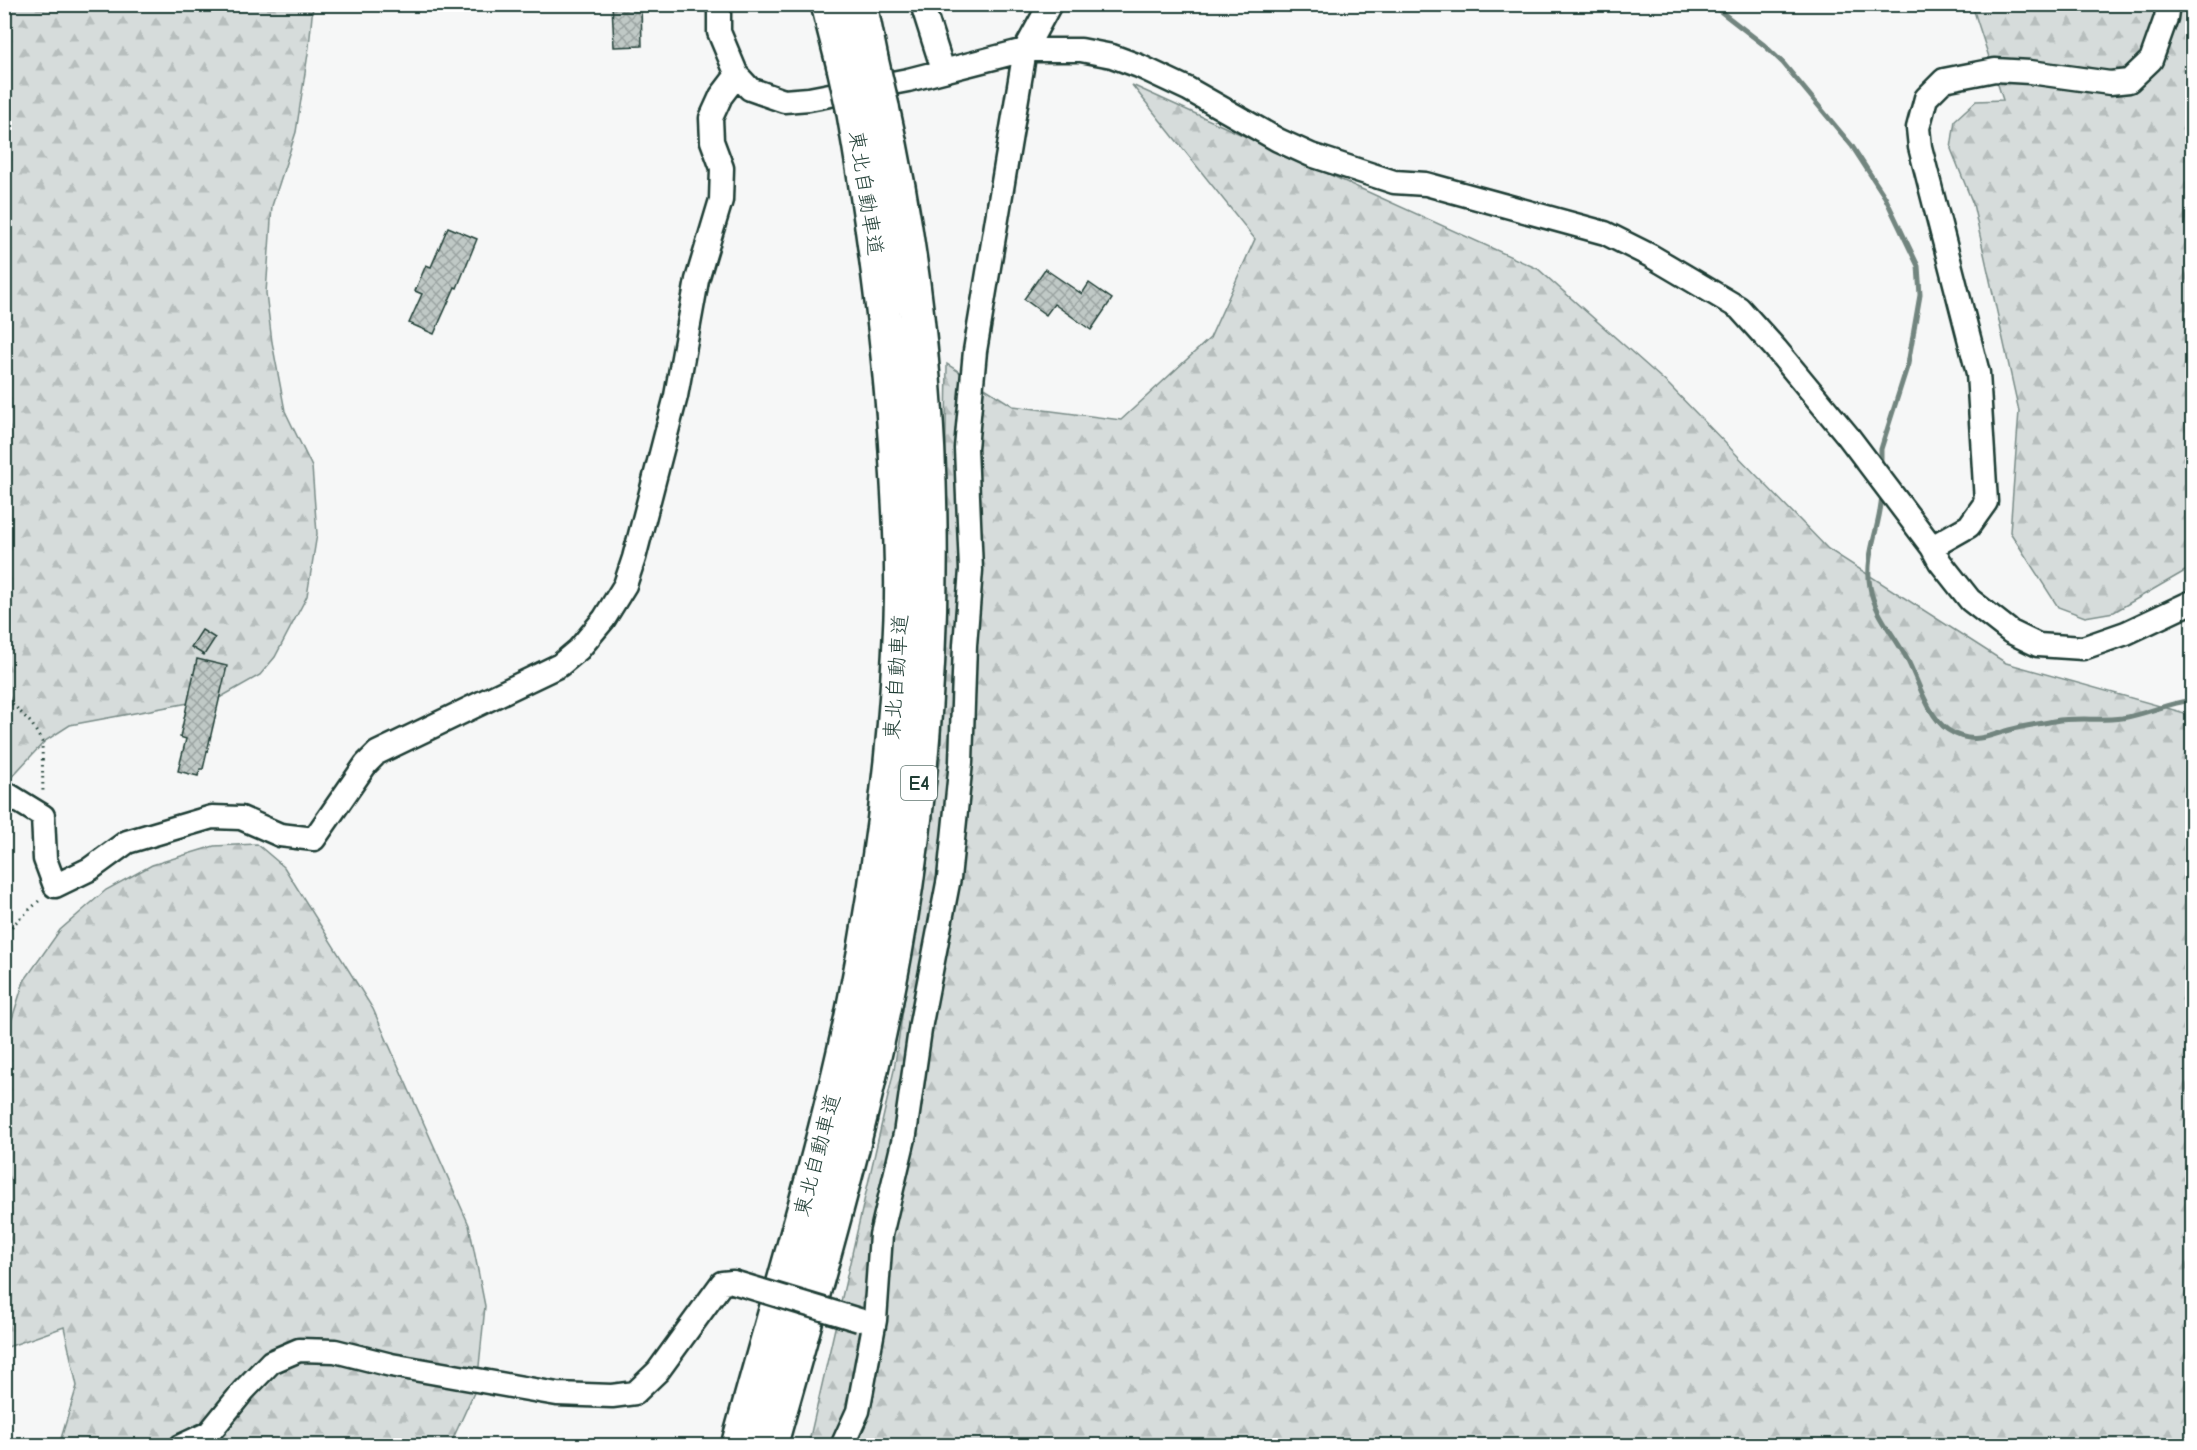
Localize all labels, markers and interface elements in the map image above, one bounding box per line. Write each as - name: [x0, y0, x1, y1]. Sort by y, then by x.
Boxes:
- street label: 東北自動車道: [844, 129, 888, 257]
- street label: 東北自動車道: [880, 613, 912, 741]
- road number: E4: [901, 766, 937, 800]
- street label: 東北自動車道: [789, 1091, 845, 1219]

